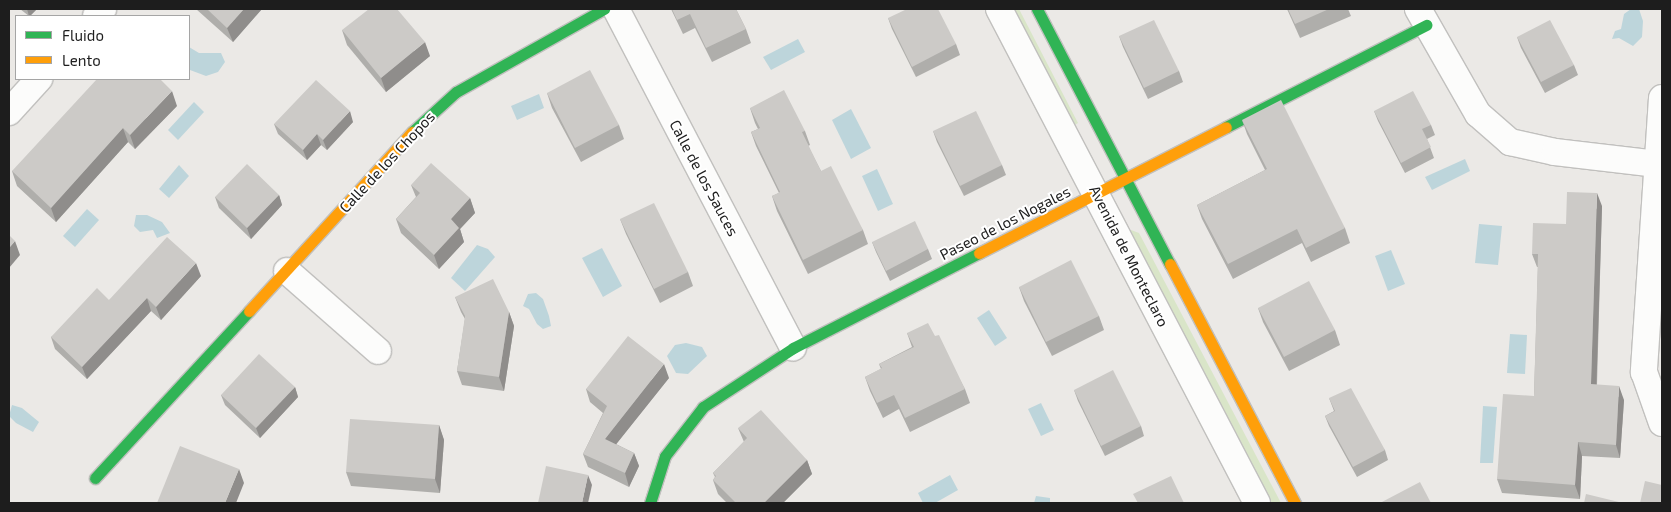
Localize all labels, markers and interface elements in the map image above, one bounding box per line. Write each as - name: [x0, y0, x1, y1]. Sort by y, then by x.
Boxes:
- legend: [15, 15, 190, 80]
- text: Fluido: [62, 26, 104, 44]
- text: Lento: [62, 51, 101, 69]
- street label: Calle de los Chopos: [336, 108, 438, 216]
- street label: Calle de los Sauces: [666, 117, 742, 239]
- street label: Paseo de los Nogales: [937, 182, 1073, 264]
- street label: Avenida de Monteclaro: [1086, 182, 1172, 330]

